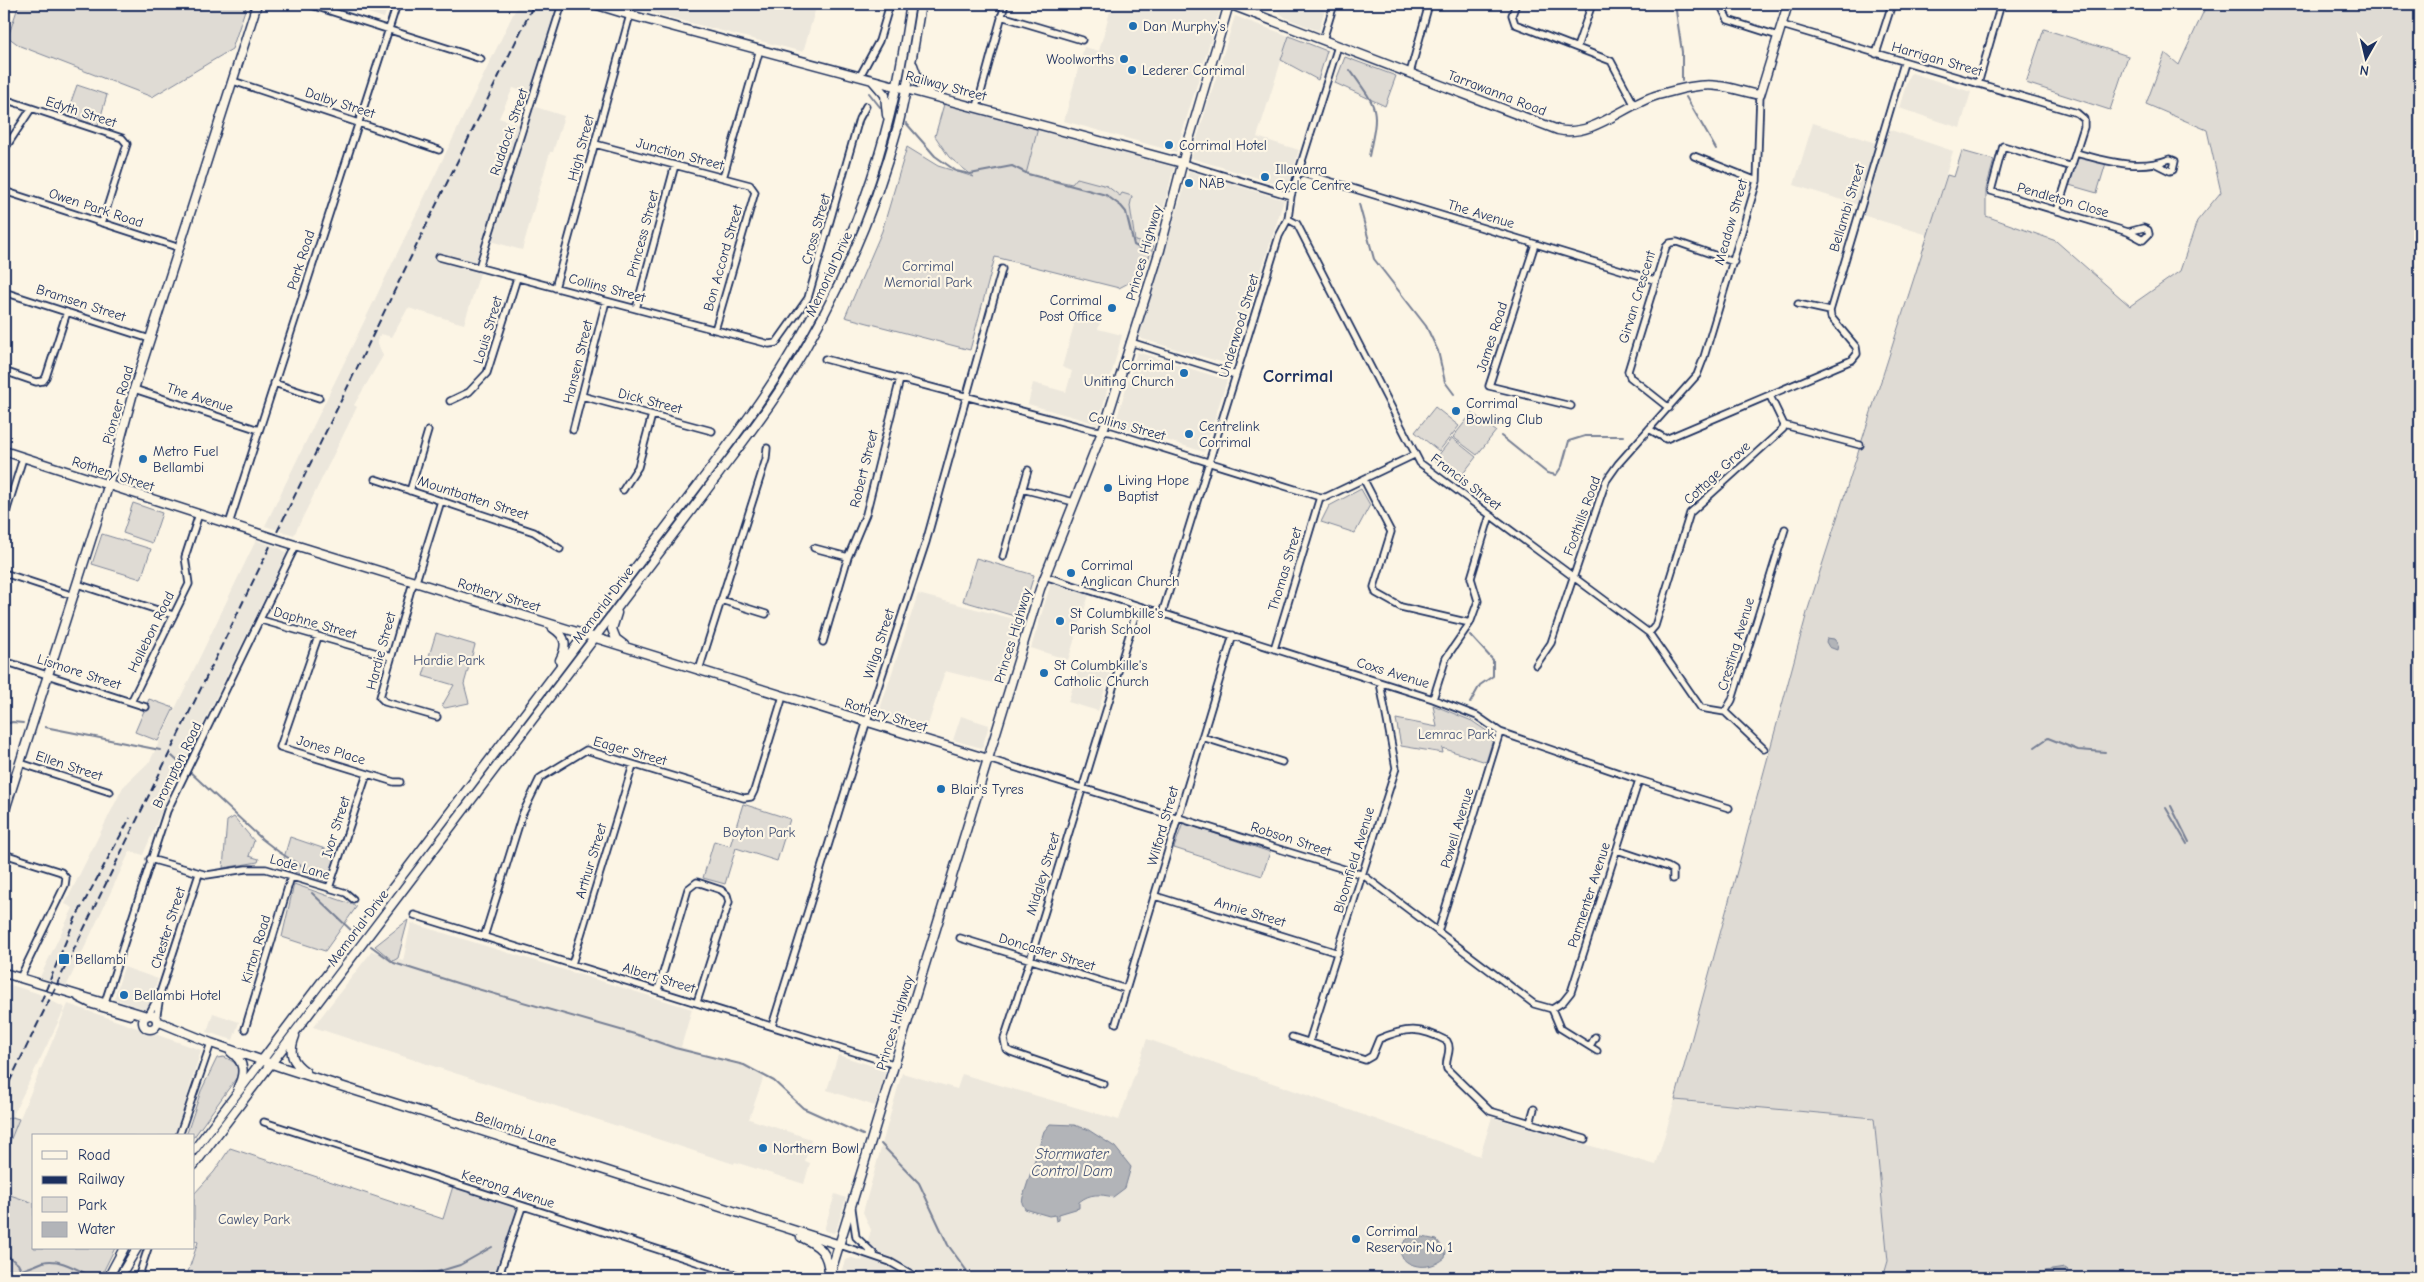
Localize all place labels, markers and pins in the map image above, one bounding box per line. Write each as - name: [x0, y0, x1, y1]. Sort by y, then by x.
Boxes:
- place label: Dan Murphy's: [1143, 18, 1226, 35]
- marker: Dan Murphy's: [1127, 20, 1139, 32]
- place label: Woolworths: [1046, 51, 1114, 68]
- marker: Woolworths: [1118, 53, 1130, 65]
- place label: Lederer Corrimal: [1142, 62, 1245, 79]
- marker: Lederer Corrimal: [1126, 64, 1138, 76]
- place label: Corrimal Hotel: [1179, 137, 1267, 154]
- marker: Corrimal Hotel: [1163, 139, 1175, 151]
- place label: Illawarra Cycle Centre: [1275, 161, 1351, 194]
- marker: Illawarra Cycle Centre: [1259, 171, 1271, 183]
- place label: NAB: [1199, 175, 1225, 192]
- marker: NAB: [1183, 177, 1195, 189]
- place label: Corrimal Post Office: [1039, 292, 1102, 325]
- marker: Corrimal Post Office: [1106, 302, 1118, 314]
- place label: Corrimal Uniting Church: [1084, 357, 1174, 390]
- marker: Corrimal Uniting Church: [1178, 367, 1190, 379]
- place label: Corrimal Bowling Club: [1466, 395, 1543, 428]
- marker: Corrimal Bowling Club: [1450, 405, 1462, 417]
- place label: Centrelink Corrimal: [1199, 418, 1260, 451]
- marker: Centrelink Corrimal: [1183, 428, 1195, 440]
- place label: Metro Fuel Bellambi: [153, 443, 218, 476]
- marker: Metro Fuel Bellambi: [137, 453, 149, 465]
- place label: Living Hope Baptist: [1118, 472, 1189, 505]
- marker: Living Hope Baptist: [1102, 482, 1114, 494]
- place label: Corrimal Anglican Church: [1081, 557, 1180, 590]
- marker: Corrimal Anglican Church: [1065, 567, 1077, 579]
- place label: St Columbkille's Parish School: [1070, 605, 1164, 638]
- marker: St Columbkille's Parish School: [1054, 615, 1066, 627]
- place label: St Columbkille's Catholic Church: [1054, 657, 1149, 690]
- marker: St Columbkille's Catholic Church: [1038, 667, 1050, 679]
- place label: Blair's Tyres: [951, 781, 1024, 798]
- marker: Blair's Tyres: [935, 783, 947, 795]
- place label: Bellambi: [75, 951, 126, 968]
- marker: Bellambi: [57, 952, 71, 966]
- place label: Bellambi Hotel: [134, 987, 221, 1004]
- marker: Bellambi Hotel: [118, 989, 130, 1001]
- place label: Northern Bowl: [773, 1140, 859, 1157]
- marker: Northern Bowl: [757, 1142, 769, 1154]
- place label: Corrimal Reservoir No 1: [1366, 1223, 1453, 1256]
- marker: Corrimal Reservoir No 1: [1350, 1233, 1362, 1245]

